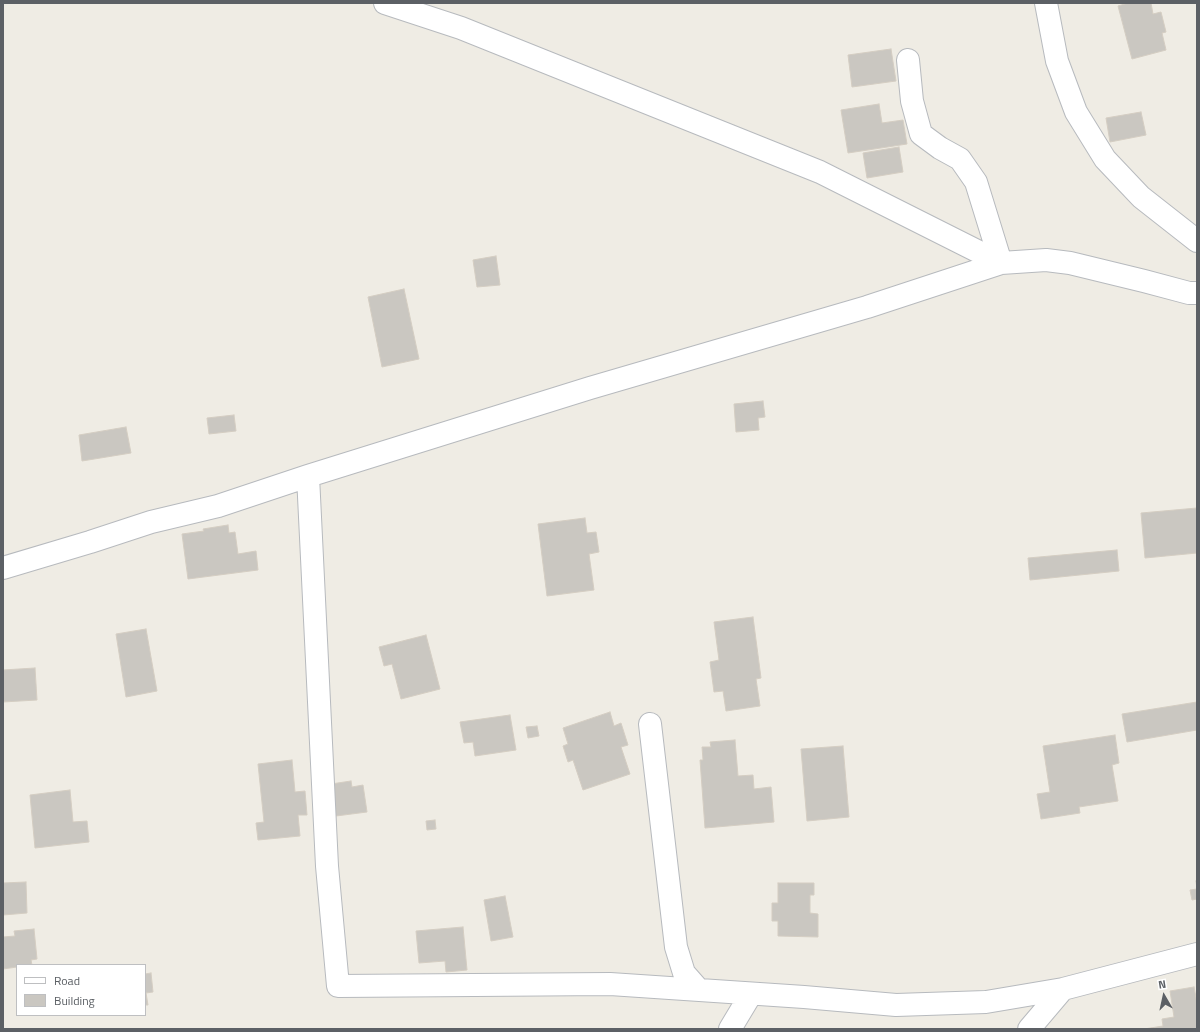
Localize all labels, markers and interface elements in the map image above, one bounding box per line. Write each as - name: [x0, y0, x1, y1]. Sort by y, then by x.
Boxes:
- legend: [16, 964, 146, 1016]
- text: Road: [54, 971, 80, 990]
- north arrow: [1144, 976, 1184, 1016]
- text: N: [1157, 976, 1167, 993]
- text: Building: [54, 991, 95, 1010]

